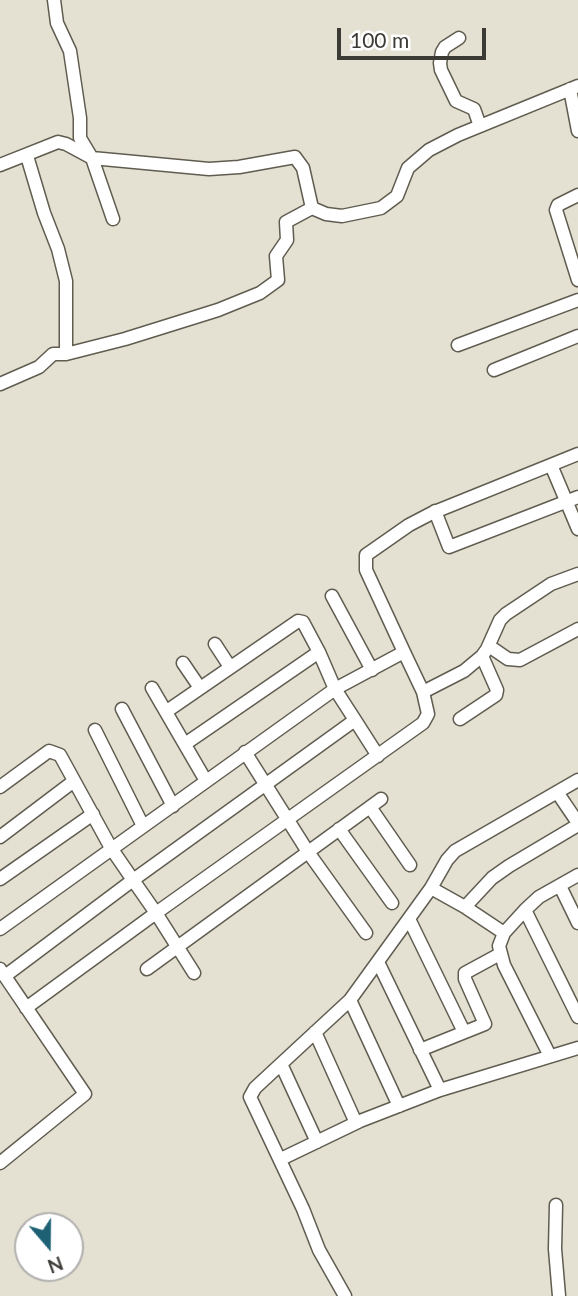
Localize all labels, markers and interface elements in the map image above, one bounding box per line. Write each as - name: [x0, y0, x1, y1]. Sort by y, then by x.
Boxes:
- scale bar: [340, 14, 489, 58]
- text: 100 m: [350, 27, 409, 52]
- north arrow: [14, 1212, 84, 1282]
- text: N: [45, 1252, 66, 1279]

